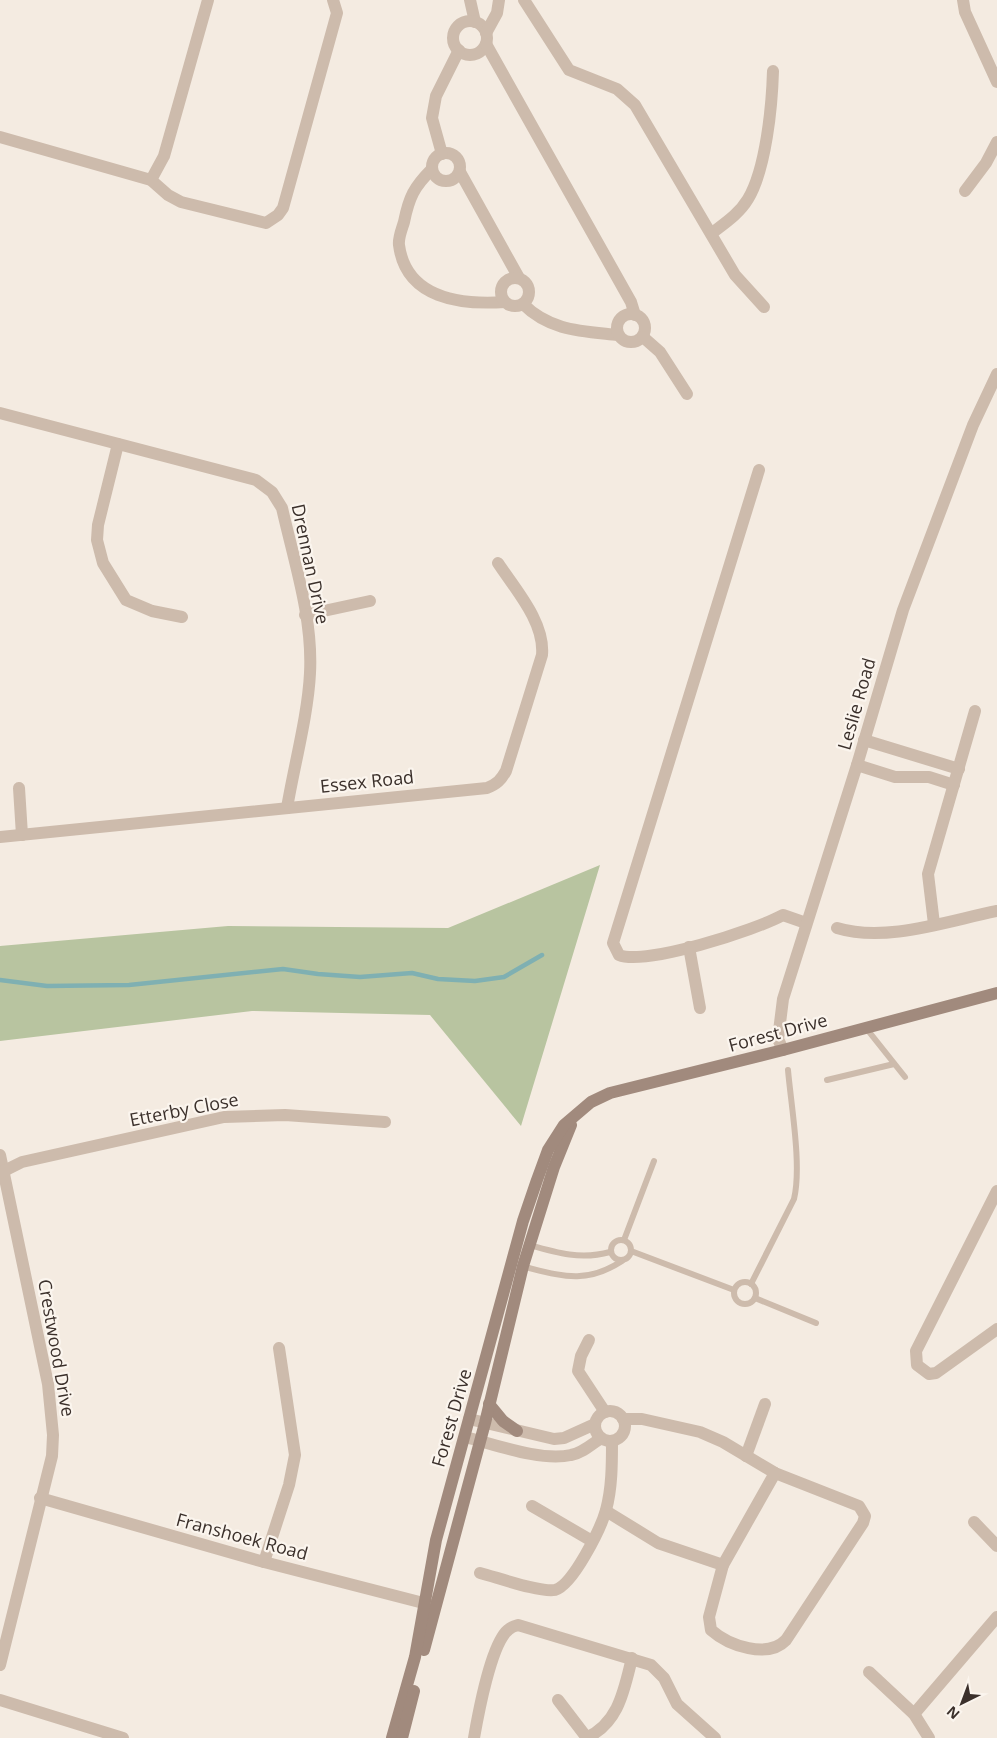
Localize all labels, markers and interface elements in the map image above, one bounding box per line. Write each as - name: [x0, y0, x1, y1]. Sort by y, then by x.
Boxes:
- street label: Drennan Drive: [287, 501, 335, 626]
- street label: Leslie Road: [831, 655, 881, 753]
- street label: Essex Road: [319, 764, 415, 798]
- street label: Forest Drive: [726, 1007, 830, 1057]
- street label: Etterby Close: [127, 1087, 240, 1131]
- street label: Crestwood Drive: [33, 1277, 81, 1418]
- street label: Forest Drive: [426, 1366, 477, 1470]
- street label: Franshoek Road: [174, 1507, 311, 1565]
- north arrow: [937, 1678, 987, 1728]
- text: N: [942, 1702, 964, 1724]

